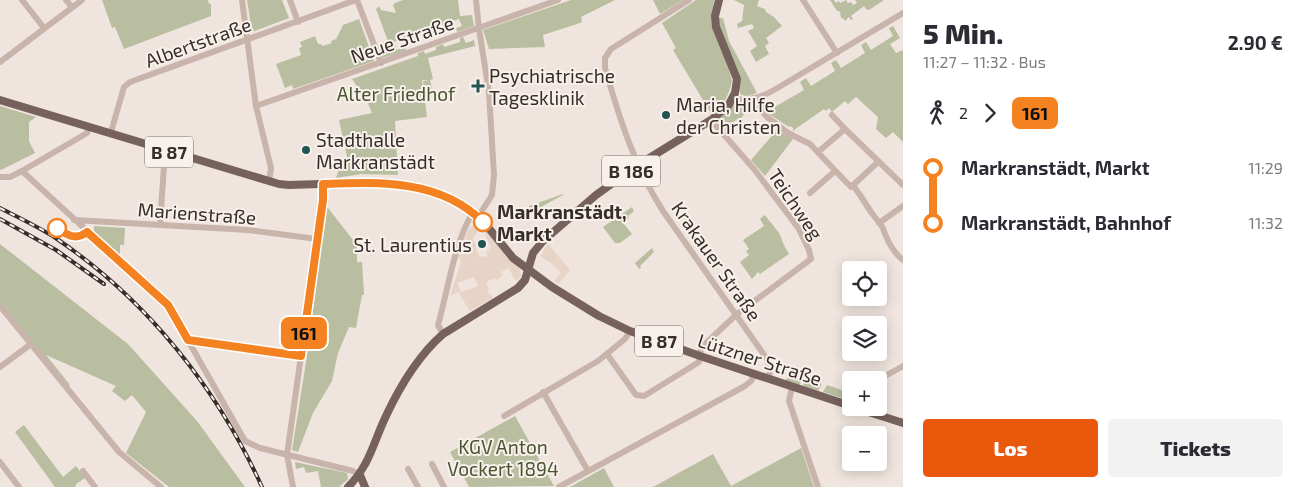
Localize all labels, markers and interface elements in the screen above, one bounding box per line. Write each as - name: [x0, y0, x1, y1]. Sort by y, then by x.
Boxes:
- street label: Neue Straße: [347, 11, 457, 67]
- street label: Albertstraße: [142, 12, 254, 72]
- text: 5 Min.: [923, 16, 1003, 50]
- text: 2.90 €: [1228, 31, 1283, 54]
- text: 11:27 – 11:32 · Bus: [923, 52, 1046, 71]
- place label: Psychiatrische Tagesklinik: [489, 64, 615, 109]
- marker: Psychiatrische Tagesklinik: [471, 79, 485, 93]
- park label: Alter Friedhof: [337, 82, 456, 105]
- place label: Maria, Hilfe der Christen: [676, 93, 781, 138]
- icon: walk: [923, 99, 951, 127]
- icon: forward: [976, 99, 1004, 127]
- text: 161: [1022, 102, 1048, 124]
- text: 2: [959, 103, 968, 122]
- marker: Maria, Hilfe der Christen: [660, 109, 672, 121]
- place label: Stadthalle Markranstädt: [316, 128, 435, 173]
- road number: B 87: [145, 136, 193, 168]
- marker: Stadthalle Markranstädt: [300, 144, 312, 156]
- road number: B 186: [602, 156, 660, 187]
- text: Markranstädt, Markt: [961, 156, 1150, 179]
- text: 11:29: [1248, 158, 1283, 177]
- street label: Teichweg: [764, 164, 828, 244]
- street label: Marienstraße: [137, 197, 257, 229]
- street label: Krakauer Straße: [667, 197, 767, 325]
- place label: Markranstädt, Markt: [497, 200, 627, 245]
- text: Markranstädt, Bahnhof: [961, 211, 1171, 234]
- marker: Markranstädt, Markt: [473, 212, 493, 232]
- text: 11:32: [1249, 213, 1283, 232]
- unlabelled marker: [47, 218, 67, 238]
- place label: St. Laurentius: [354, 233, 472, 256]
- marker: St. Laurentius: [476, 238, 488, 250]
- map controls: [842, 261, 887, 471]
- button: locate: [842, 261, 887, 306]
- button: layers: [842, 316, 887, 361]
- line badge: 161: [275, 317, 333, 349]
- text: 161: [291, 322, 317, 344]
- road number: B 87: [635, 326, 683, 356]
- street label: Lützner Straße: [695, 328, 825, 390]
- button: +: [842, 371, 887, 416]
- button: Los: [923, 419, 1098, 477]
- button: Tickets: [1108, 419, 1283, 477]
- button: −: [842, 426, 887, 471]
- park label: KGV Anton Vockert 1894: [447, 435, 559, 480]

